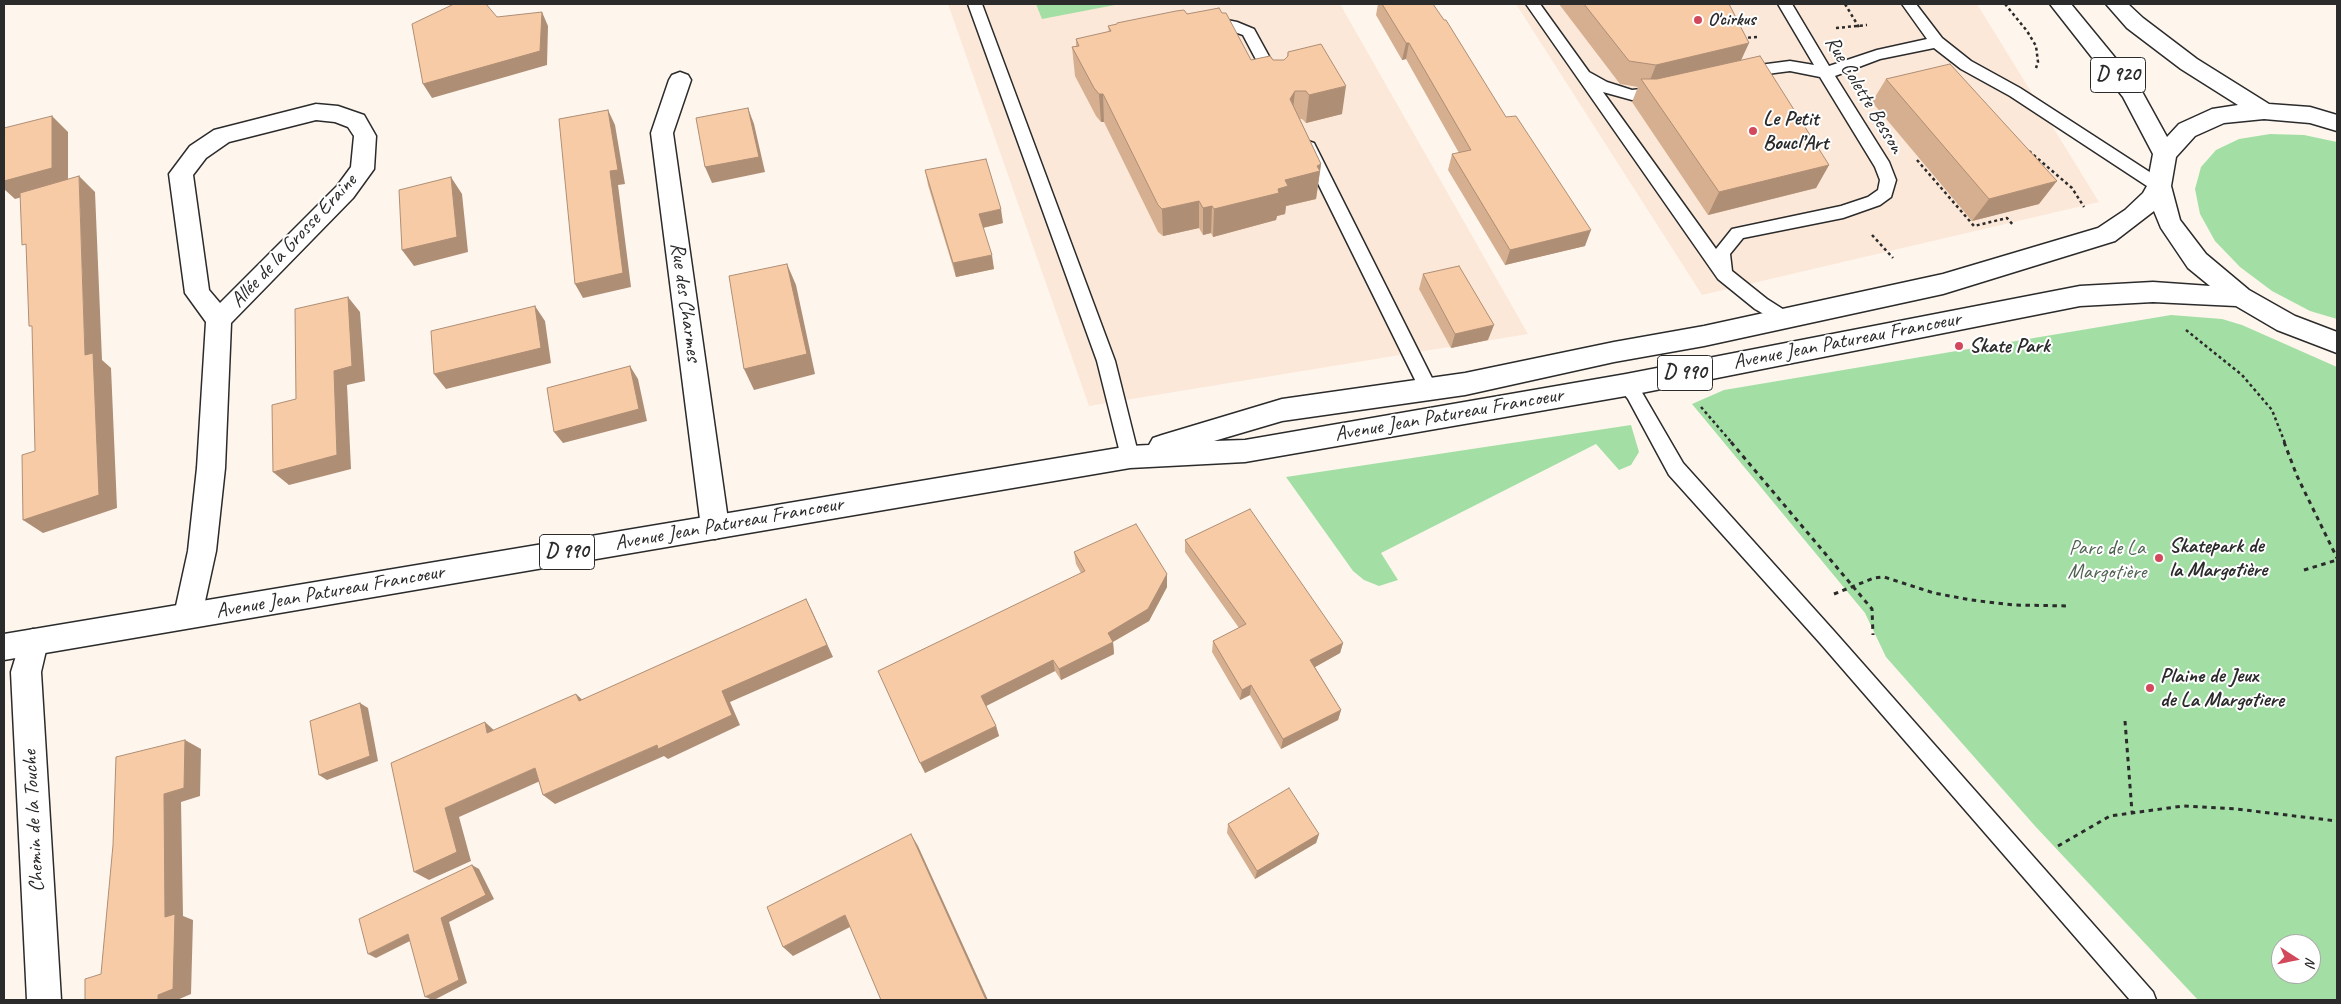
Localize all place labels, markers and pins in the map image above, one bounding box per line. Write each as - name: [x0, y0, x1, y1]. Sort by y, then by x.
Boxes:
- place label: O'cirkus: [1708, 9, 1755, 31]
- marker: O'cirkus: [1692, 14, 1704, 26]
- place label: Le Petit Boucl’Art: [1763, 106, 1828, 156]
- marker: Le Petit Boucl’Art: [1747, 125, 1759, 137]
- place label: Skate Park: [1969, 333, 2050, 359]
- marker: Skate Park: [1953, 340, 1965, 352]
- place label: Skatepark de la Margotière: [2169, 533, 2267, 583]
- marker: Skatepark de la Margotière: [2153, 552, 2165, 564]
- place label: Plaine de Jeux de La Margotiere: [2160, 663, 2284, 713]
- marker: Plaine de Jeux de La Margotiere: [2144, 682, 2156, 694]

